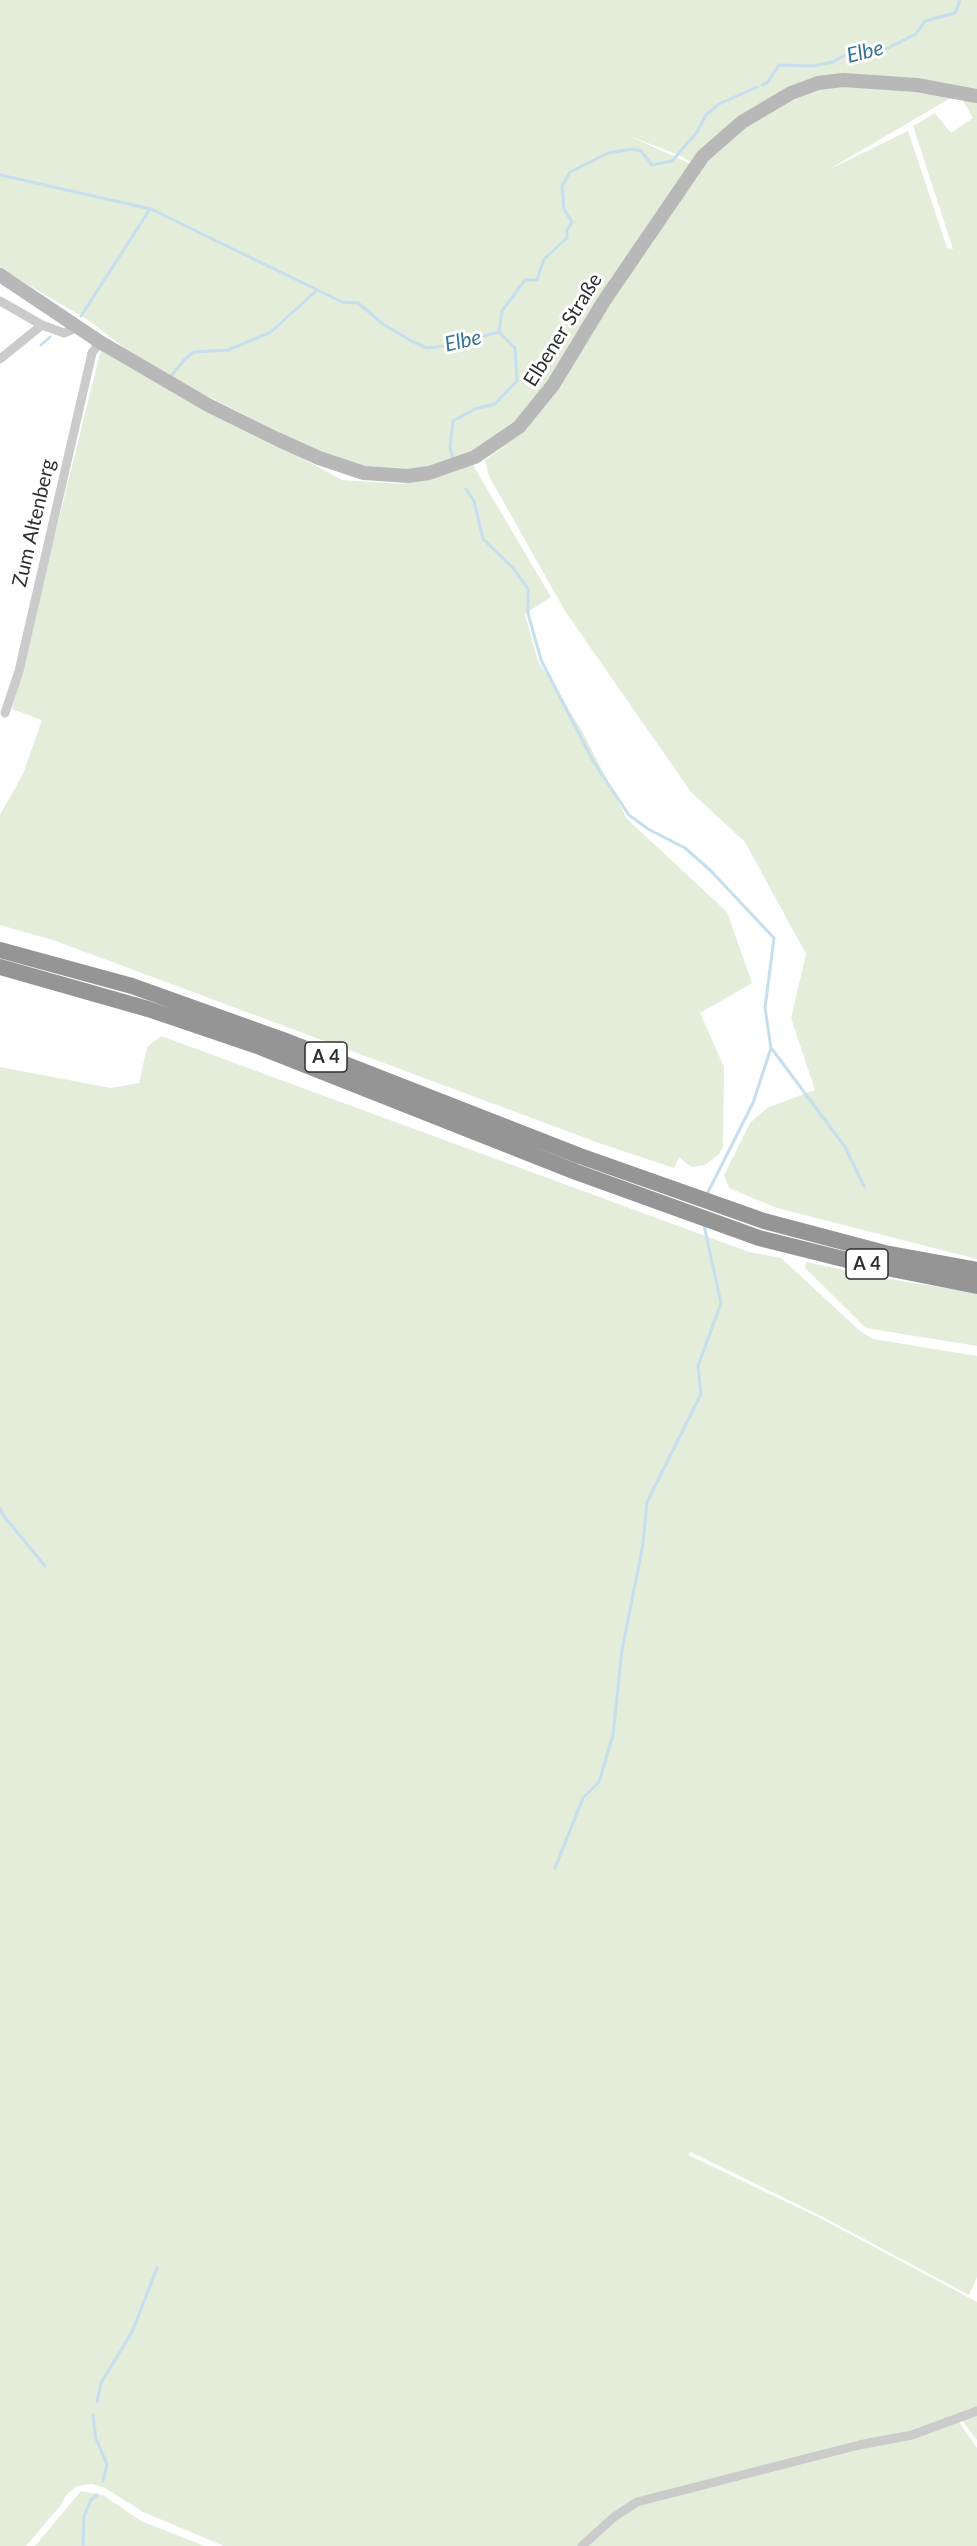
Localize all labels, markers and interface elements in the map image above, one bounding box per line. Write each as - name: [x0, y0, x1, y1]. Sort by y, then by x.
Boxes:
- water label: Elbe: [844, 35, 886, 69]
- street label: Elbener Straße: [519, 269, 607, 391]
- water label: Elbe: [442, 325, 484, 357]
- street label: Zum Altenberg: [8, 457, 60, 589]
- road number: A 4: [305, 1042, 347, 1072]
- road number: A 4: [846, 1249, 888, 1279]

